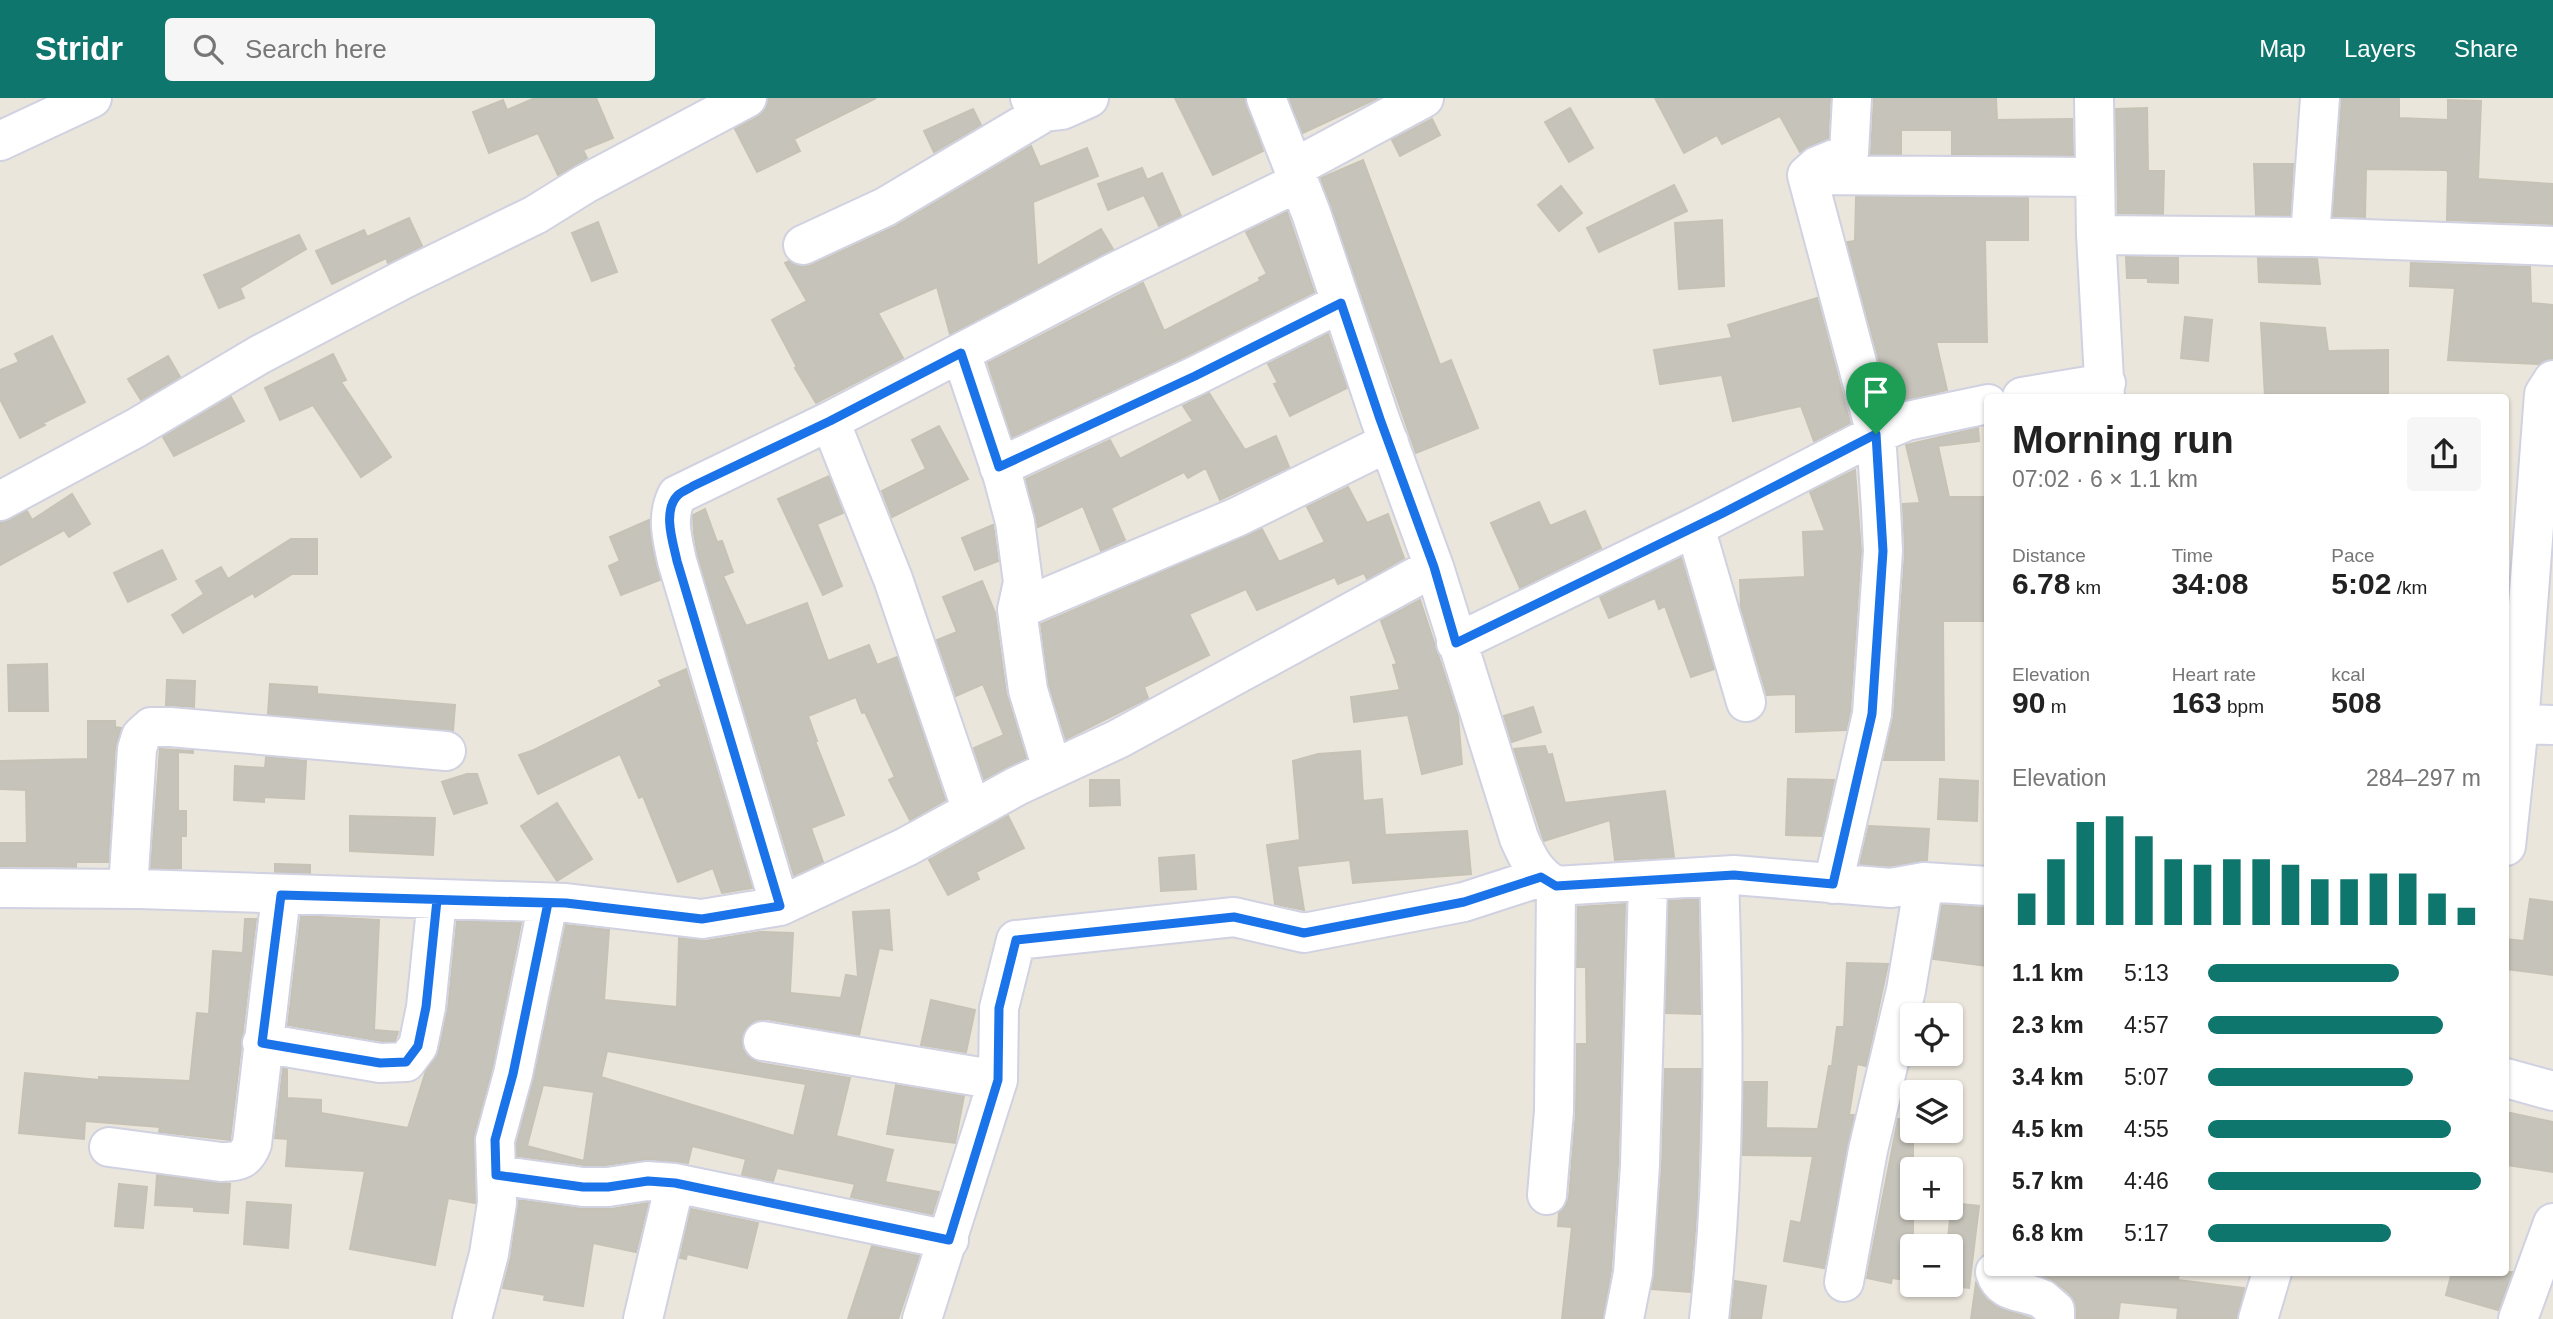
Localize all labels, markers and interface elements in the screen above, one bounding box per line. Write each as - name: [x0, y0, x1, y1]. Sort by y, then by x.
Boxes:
- search box: [165, 18, 655, 81]
- text: Stridr: [35, 30, 123, 67]
- icon: search: [189, 30, 227, 68]
- text: Search here: [245, 34, 387, 64]
- text: Map: [2259, 35, 2306, 62]
- text: Layers: [2344, 35, 2416, 62]
- text: Share: [2454, 35, 2518, 62]
- pin: [1846, 362, 1906, 434]
- icon: arrive: [1857, 373, 1895, 411]
- button: share: [2407, 417, 2481, 491]
- text: Morning run: [2012, 419, 2234, 461]
- text: 07:02 · 6 × 1.1 km: [2012, 466, 2198, 492]
- text: Distance: [2012, 545, 2086, 566]
- text: Time: [2172, 545, 2213, 566]
- text: Pace: [2331, 545, 2375, 566]
- text: 6.78: [2012, 567, 2070, 600]
- text: 34:08: [2172, 567, 2248, 600]
- text: 5:02: [2331, 567, 2391, 600]
- text: km: [2070, 577, 2101, 598]
- text: /km: [2391, 577, 2427, 598]
- text: Elevation: [2012, 664, 2090, 685]
- text: Heart rate: [2172, 664, 2256, 685]
- text: kcal: [2331, 664, 2365, 685]
- text: 90: [2012, 686, 2045, 719]
- text: 163: [2172, 686, 2222, 719]
- text: 508: [2331, 686, 2381, 719]
- text: m: [2045, 696, 2066, 717]
- text: bpm: [2222, 696, 2264, 717]
- text: Elevation: [2012, 765, 2107, 791]
- text: 284–297 m: [2366, 765, 2481, 791]
- text: 1.1 km: [2012, 960, 2084, 986]
- text: 5:13: [2124, 960, 2169, 986]
- map controls: [1900, 1003, 1963, 1297]
- button: locate: [1900, 1003, 1963, 1066]
- text: 2.3 km: [2012, 1012, 2084, 1038]
- text: 4:57: [2124, 1012, 2169, 1038]
- text: 3.4 km: [2012, 1064, 2084, 1090]
- text: 5:07: [2124, 1064, 2169, 1090]
- button: layers: [1900, 1080, 1963, 1143]
- text: 4.5 km: [2012, 1116, 2084, 1142]
- text: 4:55: [2124, 1116, 2169, 1142]
- button: +: [1900, 1157, 1963, 1220]
- text: 5.7 km: [2012, 1168, 2084, 1194]
- text: 4:46: [2124, 1168, 2169, 1194]
- text: 6.8 km: [2012, 1220, 2084, 1246]
- text: 5:17: [2124, 1220, 2169, 1246]
- button: −: [1900, 1234, 1963, 1297]

